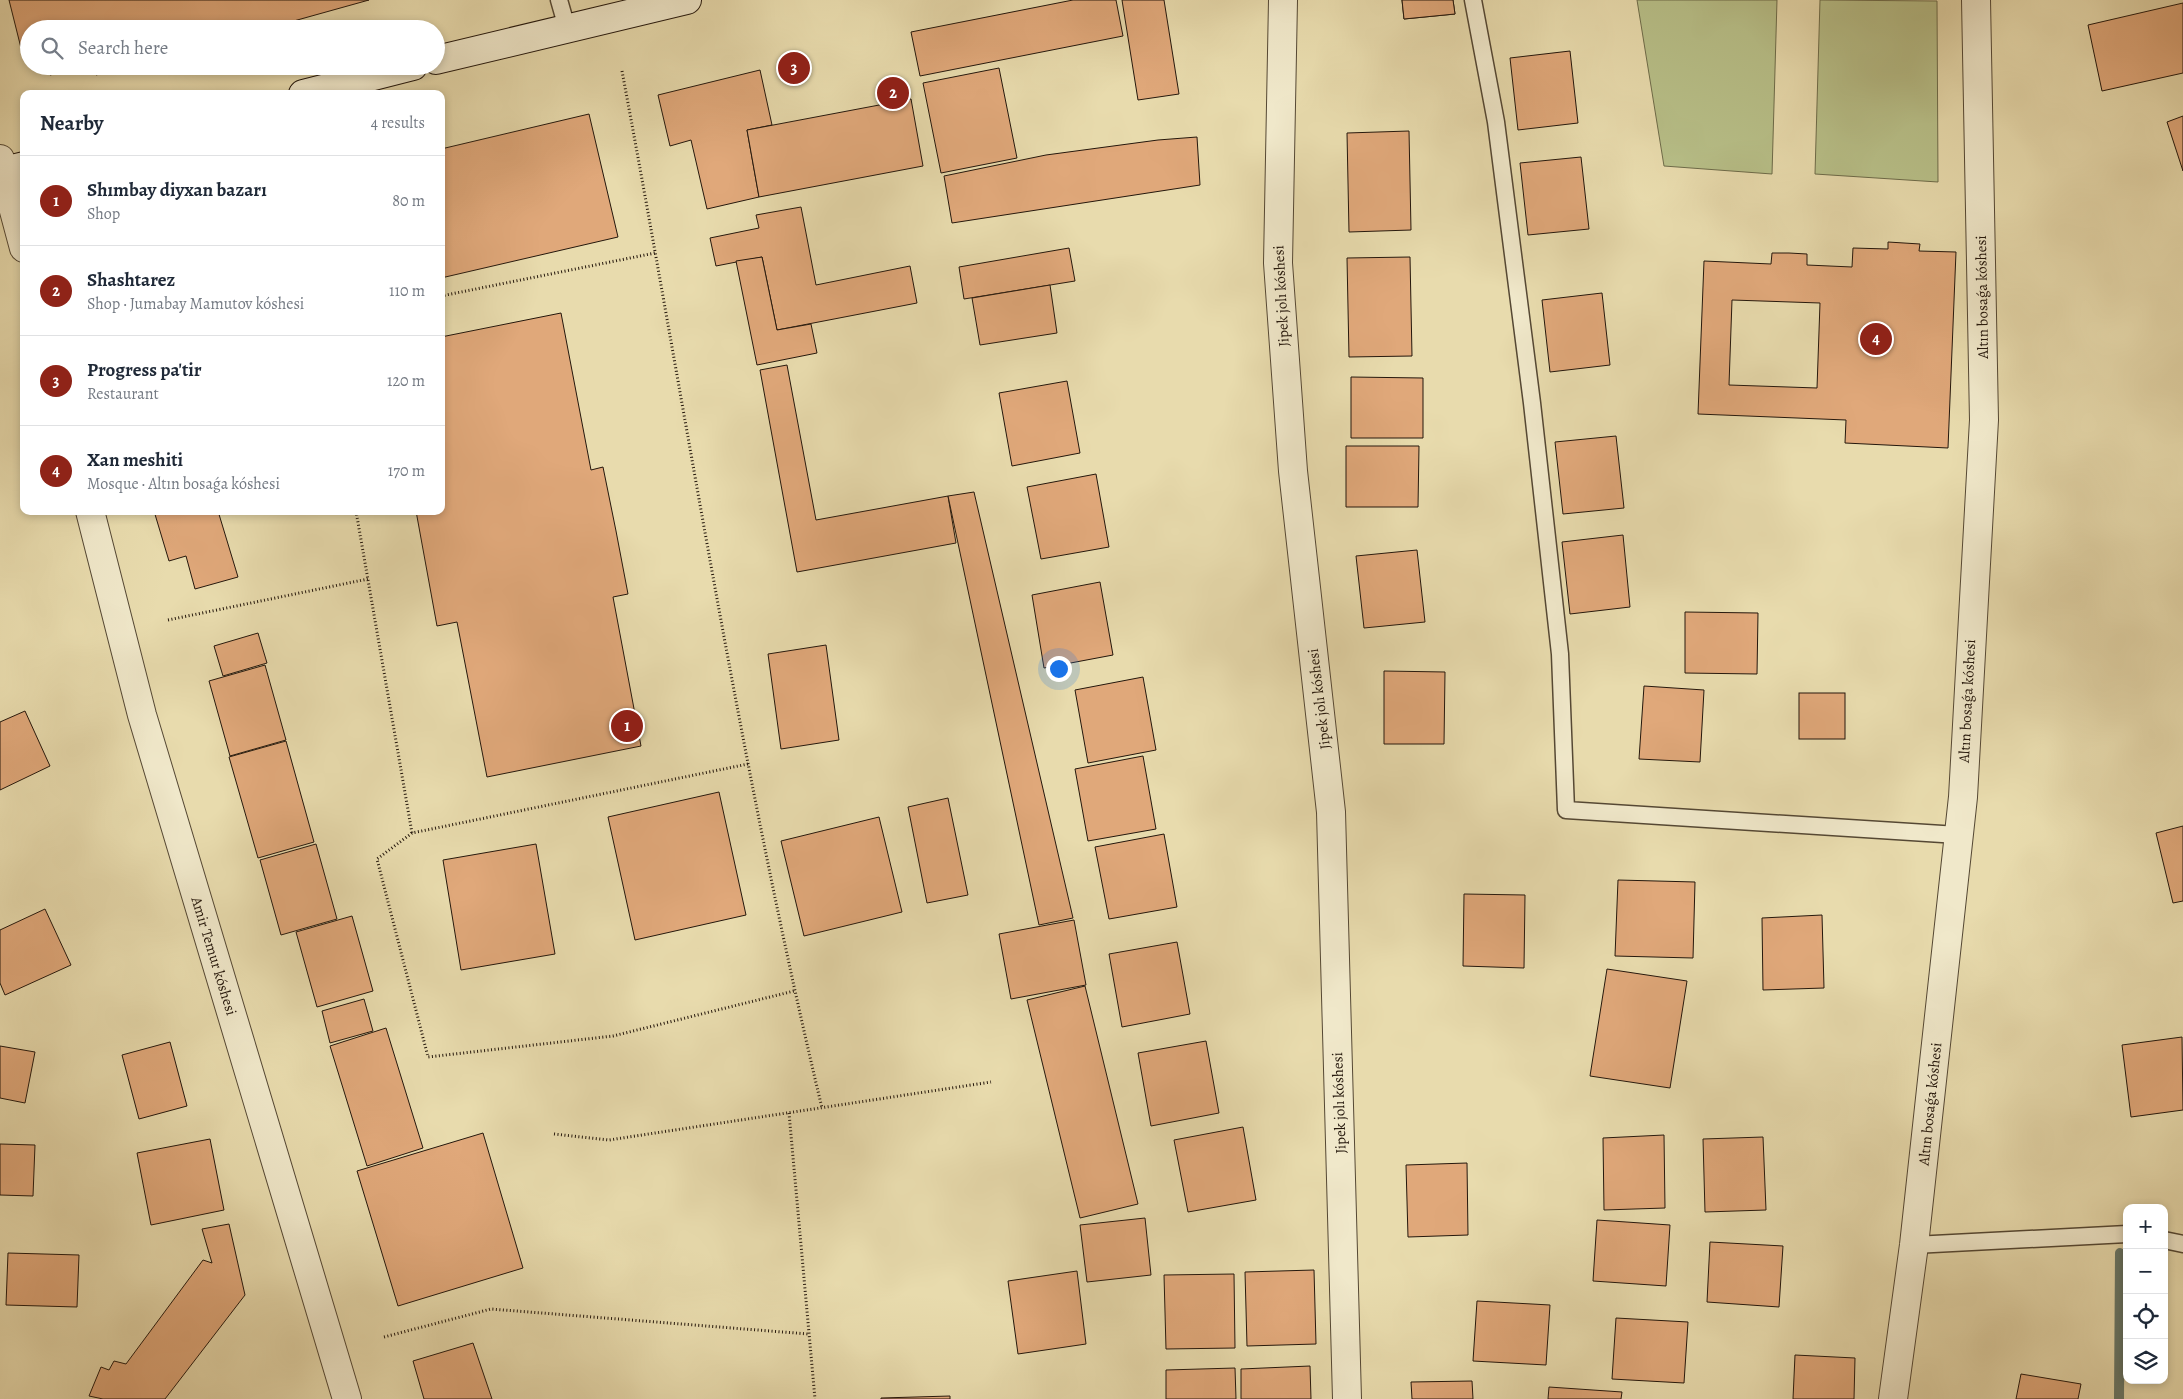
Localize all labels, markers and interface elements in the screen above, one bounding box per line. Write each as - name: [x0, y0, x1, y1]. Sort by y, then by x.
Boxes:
- search box: [20, 20, 445, 75]
- icon: search: [38, 34, 66, 62]
- text: Search here: [78, 35, 168, 61]
- pin: 3: [778, 49, 810, 87]
- pin: 2: [877, 74, 909, 112]
- text: Nearby: [40, 109, 103, 137]
- text: 4 results: [371, 112, 425, 134]
- text: Shımbay diyxan bazarı: [87, 177, 267, 203]
- text: 1: [53, 190, 59, 212]
- text: 80 m: [392, 190, 425, 212]
- text: Shop: [87, 203, 120, 225]
- street label: Altın bosaǵa kóshesi: [1971, 235, 1993, 360]
- street label: Jipek jolı kóshesi: [1268, 245, 1294, 347]
- text: Shashtarez: [87, 267, 175, 293]
- text: 2: [52, 280, 60, 302]
- text: 110 m: [389, 280, 425, 302]
- text: Shop · Jumabay Mamutov kóshesi: [87, 293, 304, 315]
- pin: 4: [1860, 320, 1892, 358]
- text: Progress pa'tir: [87, 357, 202, 383]
- text: 3: [53, 370, 59, 392]
- text: 120 m: [387, 370, 425, 392]
- text: Restaurant: [87, 383, 159, 405]
- text: Xan meshiti: [87, 447, 183, 473]
- text: 4: [52, 460, 60, 482]
- text: 170 m: [388, 460, 425, 482]
- text: Mosque · Altın bosaǵa kóshesi: [87, 473, 280, 495]
- street label: Altın bosaǵa kóshesi: [1954, 639, 1980, 764]
- street label: Jipek jolı kóshesi: [1303, 647, 1335, 751]
- your location: [1046, 656, 1072, 682]
- pin: 1: [611, 707, 643, 745]
- street label: Amir Temur kóshesi: [186, 893, 242, 1018]
- street label: Altın bosaǵa kóshesi: [1913, 1042, 1946, 1167]
- street label: Jipek jolı kóshesi: [1327, 1052, 1351, 1154]
- map controls: [2123, 1204, 2168, 1384]
- button: +: [2123, 1204, 2168, 1249]
- button: −: [2123, 1249, 2168, 1294]
- button: locate: [2123, 1294, 2168, 1339]
- button: layers: [2123, 1339, 2168, 1384]

